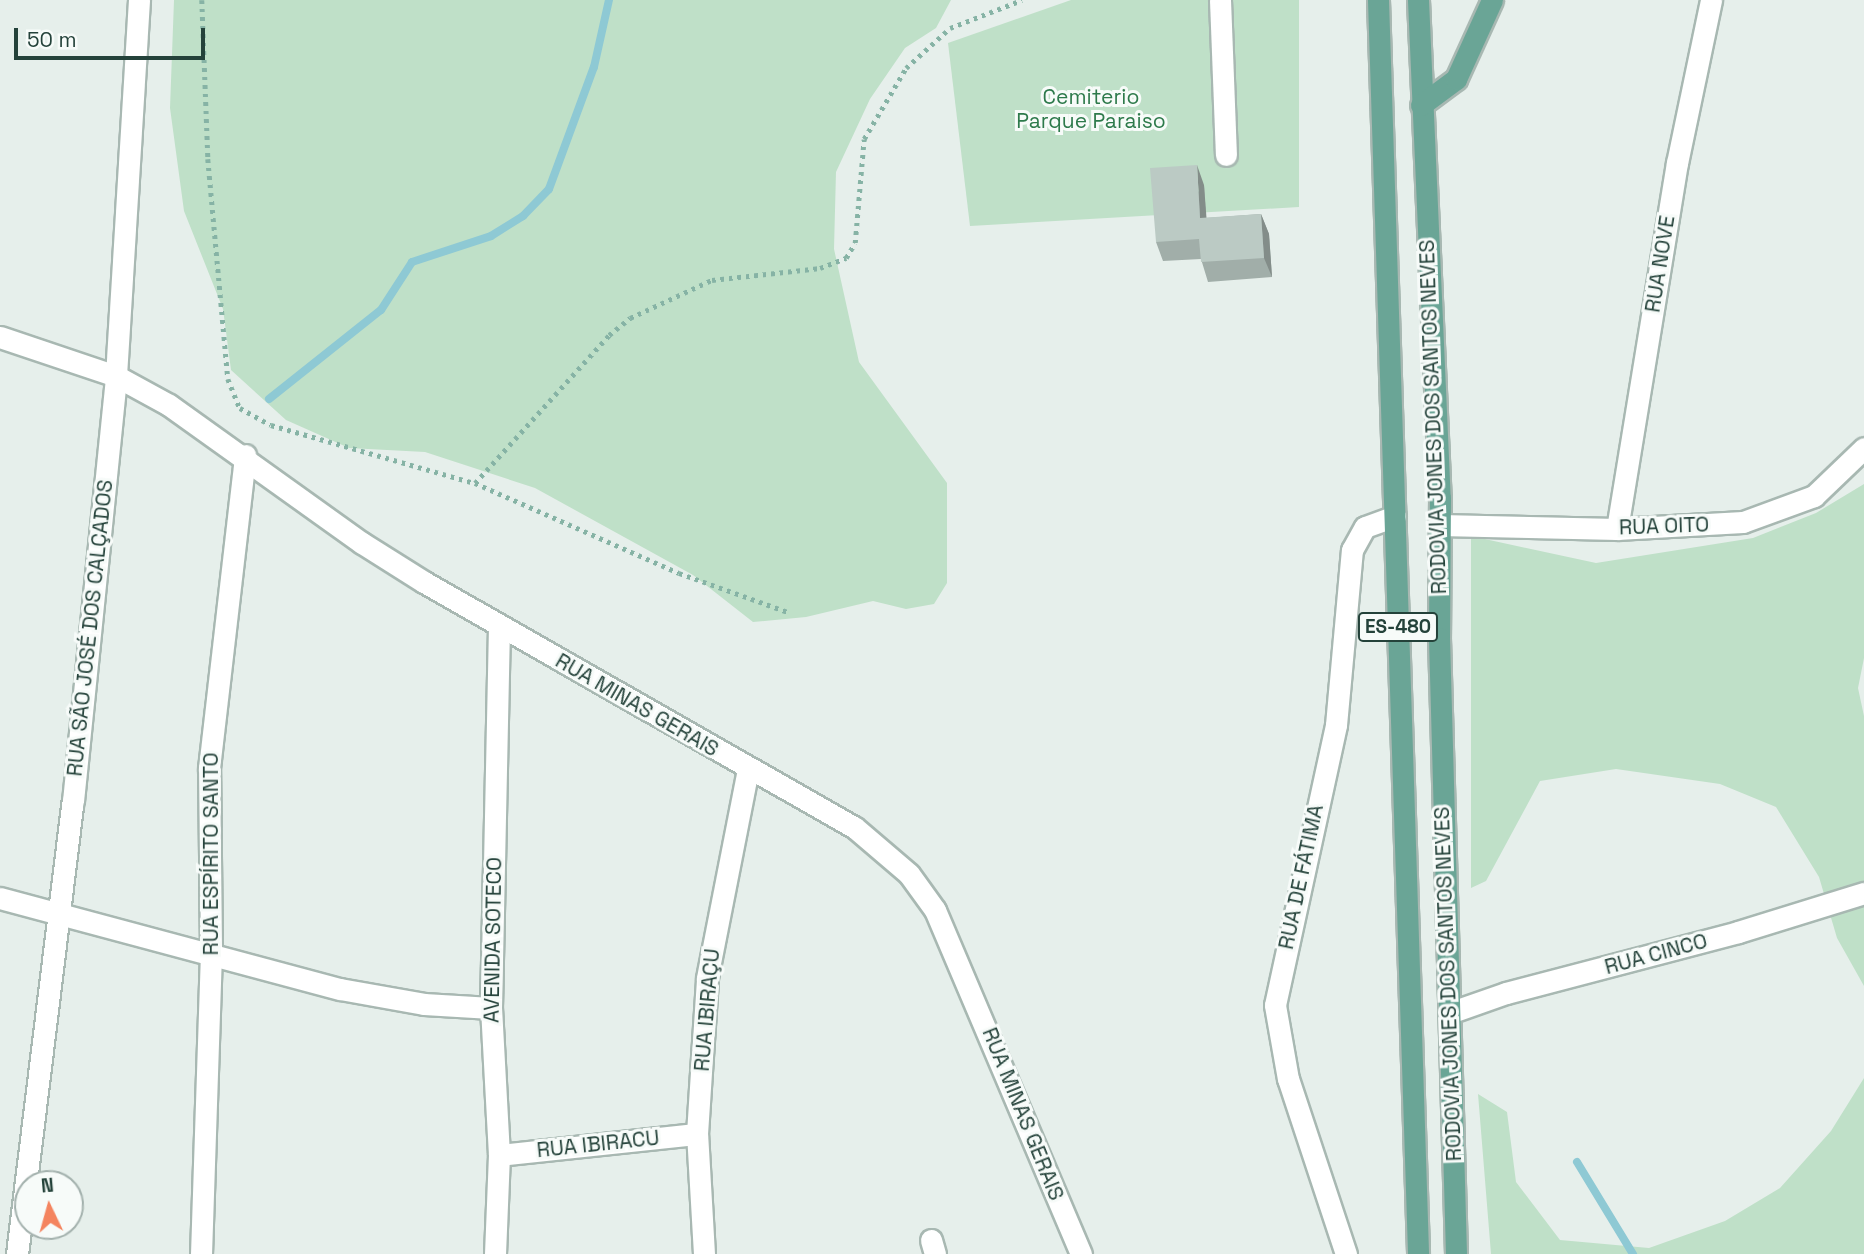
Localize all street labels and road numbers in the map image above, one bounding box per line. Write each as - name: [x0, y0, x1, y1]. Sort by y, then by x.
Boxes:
- street label: RUA NOVE: [1640, 214, 1680, 314]
- street label: RODOVIA JONES DOS SANTOS NEVES: [1414, 239, 1452, 595]
- street label: RUA SÃO JOSÉ DOS CALÇADOS: [62, 478, 118, 778]
- street label: RUA OITO: [1618, 512, 1710, 540]
- road number: ES-480: [1358, 612, 1438, 642]
- street label: RUA MINAS GERAIS: [551, 648, 723, 762]
- street label: RUA ESPÍRITO SANTO: [198, 752, 224, 956]
- street label: RUA DE FÁTIMA: [1273, 802, 1329, 952]
- street label: RODOVIA JONES DOS SANTOS NEVES: [1429, 806, 1467, 1162]
- street label: AVENIDA SOTECO: [479, 857, 507, 1023]
- street label: RUA CINCO: [1602, 928, 1710, 980]
- street label: RUA IBIRAÇU: [689, 947, 725, 1073]
- street label: RUA MINAS GERAIS: [977, 1024, 1069, 1204]
- street label: RUA IBIRACU: [535, 1125, 661, 1163]

